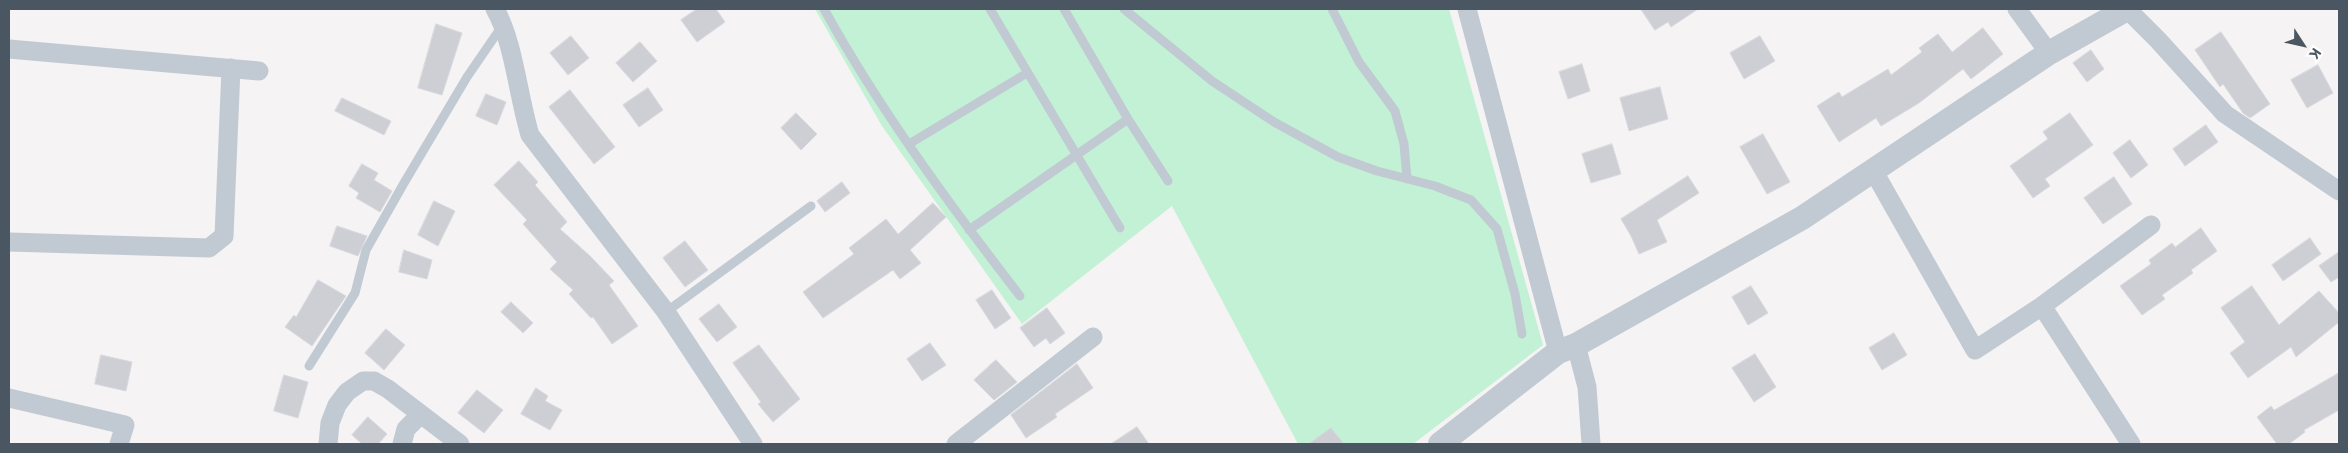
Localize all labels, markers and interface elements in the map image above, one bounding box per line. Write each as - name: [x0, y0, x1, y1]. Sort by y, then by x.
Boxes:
- north arrow: [2278, 20, 2328, 70]
- text: K: [2305, 44, 2325, 63]

